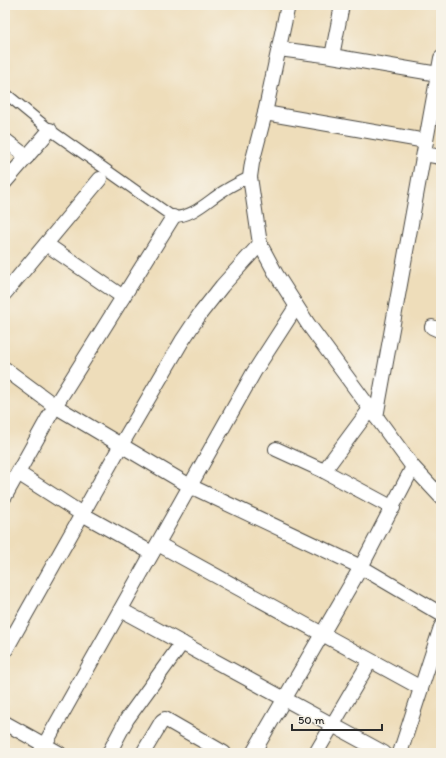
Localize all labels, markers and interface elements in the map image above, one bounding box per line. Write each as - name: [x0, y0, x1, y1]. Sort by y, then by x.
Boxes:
- scale bar: [292, 706, 382, 732]
- text: 50 m: [298, 713, 324, 727]

